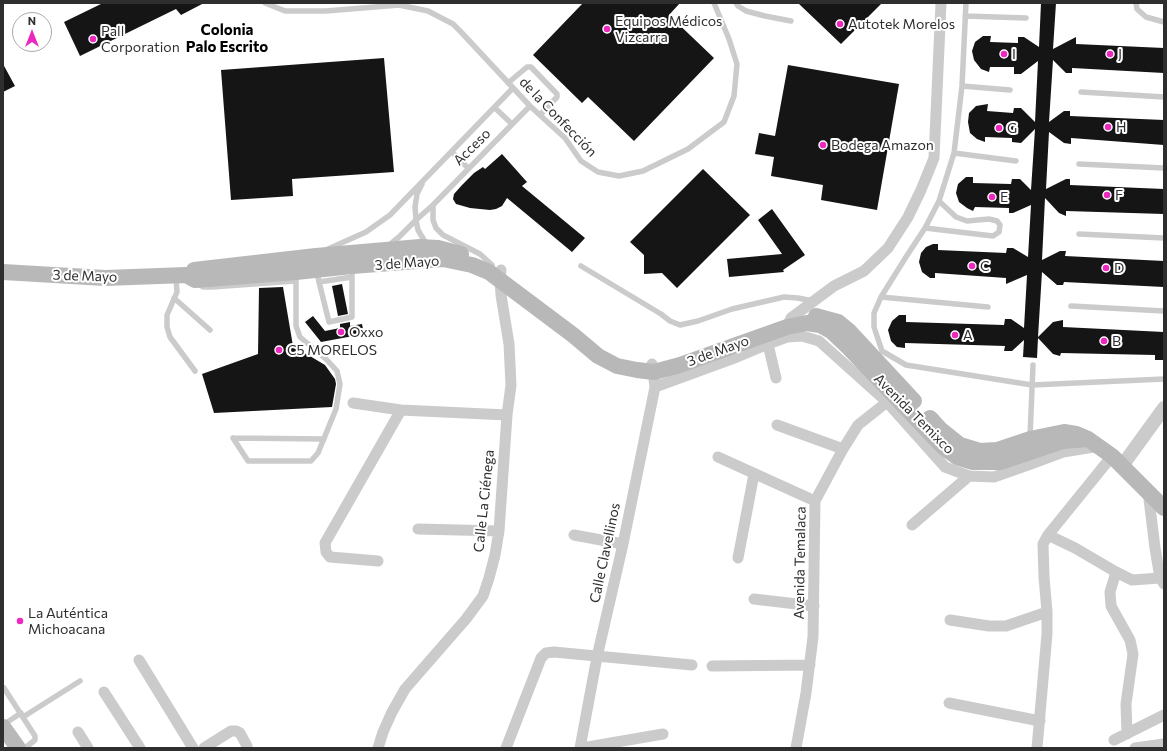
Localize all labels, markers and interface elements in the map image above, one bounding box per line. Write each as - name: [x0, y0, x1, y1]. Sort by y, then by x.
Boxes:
- north arrow: [12, 12, 52, 52]
- place label: Equipos Médicos Vizcarra: [615, 13, 722, 46]
- text: N: [28, 14, 36, 27]
- place label: Autotek Morelos: [848, 16, 955, 32]
- marker: Autotek Morelos: [835, 19, 845, 29]
- district label: Colonia Palo Escrito: [186, 21, 268, 56]
- place label: Pall Corporation: [101, 23, 180, 56]
- marker: Equipos Médicos Vizcarra: [602, 24, 612, 34]
- marker: Pall Corporation: [88, 34, 98, 44]
- place label: I: [1012, 46, 1016, 62]
- place label: J: [1118, 46, 1122, 62]
- marker: I: [999, 49, 1009, 59]
- marker: J: [1105, 49, 1115, 59]
- street label: de la Confección: [516, 74, 600, 160]
- place label: H: [1116, 119, 1126, 135]
- place label: G: [1007, 120, 1017, 136]
- marker: H: [1103, 122, 1113, 132]
- marker: G: [994, 123, 1004, 133]
- street label: Acceso: [450, 125, 494, 169]
- place label: Bodega Amazon: [831, 137, 934, 153]
- marker: Bodega Amazon: [818, 140, 828, 150]
- place label: F: [1115, 187, 1123, 203]
- place label: E: [1000, 189, 1008, 205]
- marker: F: [1102, 190, 1112, 200]
- marker: E: [987, 192, 997, 202]
- street label: 3 de Mayo: [374, 252, 440, 274]
- place label: C: [980, 258, 990, 274]
- place label: D: [1114, 260, 1124, 276]
- marker: C: [967, 261, 977, 271]
- marker: D: [1101, 263, 1111, 273]
- street label: 3 de Mayo: [52, 266, 118, 286]
- place label: Oxxo: [349, 324, 383, 340]
- marker: Oxxo: [336, 327, 346, 337]
- place label: A: [963, 327, 973, 343]
- marker: A: [950, 330, 960, 340]
- street label: 3 de Mayo: [685, 332, 751, 370]
- place label: B: [1112, 333, 1121, 349]
- marker: B: [1099, 336, 1109, 346]
- place label: C5 MORELOS: [287, 342, 377, 358]
- marker: C5 MORELOS: [274, 345, 284, 355]
- street label: Avenida Temixco: [870, 370, 958, 458]
- street label: Calle La Ciénega: [470, 449, 498, 553]
- street label: Calle Clavellinos: [586, 501, 624, 605]
- street label: Avenida Temalaca: [791, 506, 809, 620]
- place label: La Auténtica Michoacana: [28, 605, 108, 638]
- marker: La Auténtica Michoacana: [15, 616, 25, 626]

